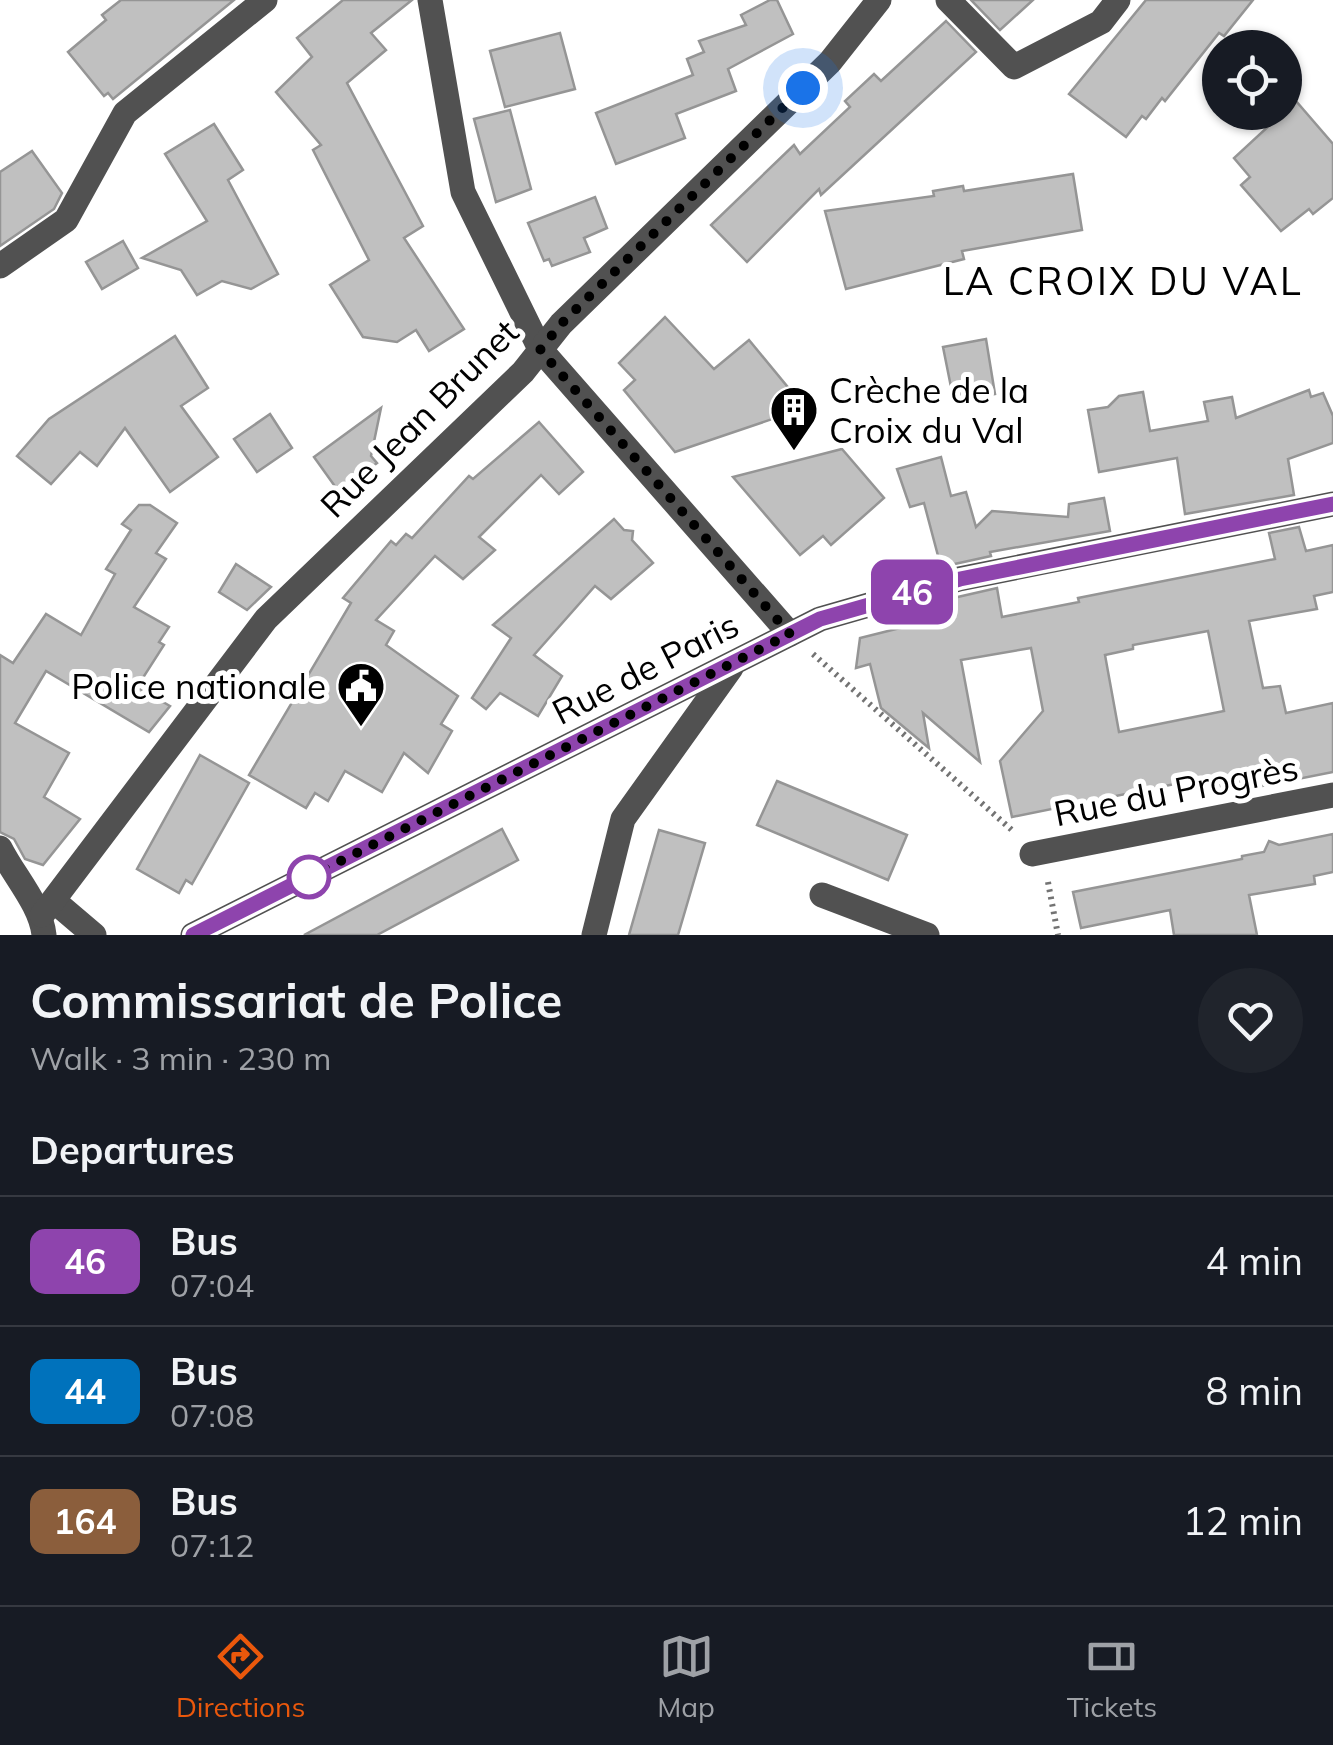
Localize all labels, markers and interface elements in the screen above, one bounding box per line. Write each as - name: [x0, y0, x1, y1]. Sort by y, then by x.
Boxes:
- map controls: [1202, 30, 1302, 130]
- button: locate: [1202, 30, 1302, 130]
- your location: [778, 63, 828, 113]
- district label: LA CROIX DU VAL: [943, 257, 1303, 305]
- street label: Rue Jean Brunet: [311, 310, 527, 526]
- place label: Crèche de la Croix du Val: [829, 368, 1029, 452]
- building icon: Crèche de la Croix du Val: [768, 384, 820, 452]
- line badge: 46: [867, 560, 957, 624]
- text: 46: [891, 570, 933, 614]
- street label: Rue de Paris: [545, 602, 745, 734]
- public building icon: Police nationale: [335, 660, 387, 728]
- place label: Police nationale: [71, 664, 326, 708]
- street label: Rue du Progrès: [1050, 745, 1302, 835]
- unlabelled marker: [288, 856, 330, 898]
- button: heart: [1198, 968, 1303, 1073]
- text: Commissariat de Police: [30, 970, 562, 1030]
- text: Walk · 3 min · 230 m: [30, 1038, 331, 1078]
- text: Departures: [30, 1126, 234, 1174]
- text: Bus: [170, 1217, 238, 1265]
- text: 4 min: [1206, 1237, 1303, 1285]
- text: 46: [64, 1239, 106, 1283]
- text: 07:04: [170, 1265, 254, 1305]
- text: Bus: [170, 1347, 238, 1395]
- text: 8 min: [1206, 1367, 1303, 1415]
- text: 44: [64, 1369, 106, 1413]
- text: 07:08: [170, 1395, 254, 1435]
- text: Bus: [170, 1477, 238, 1525]
- text: 12 min: [1183, 1497, 1303, 1545]
- text: 164: [53, 1499, 117, 1543]
- text: 07:12: [170, 1525, 254, 1565]
- tab: Directions: [176, 1629, 305, 1724]
- tab: Map: [657, 1629, 715, 1724]
- tab: Tickets: [1067, 1629, 1157, 1724]

